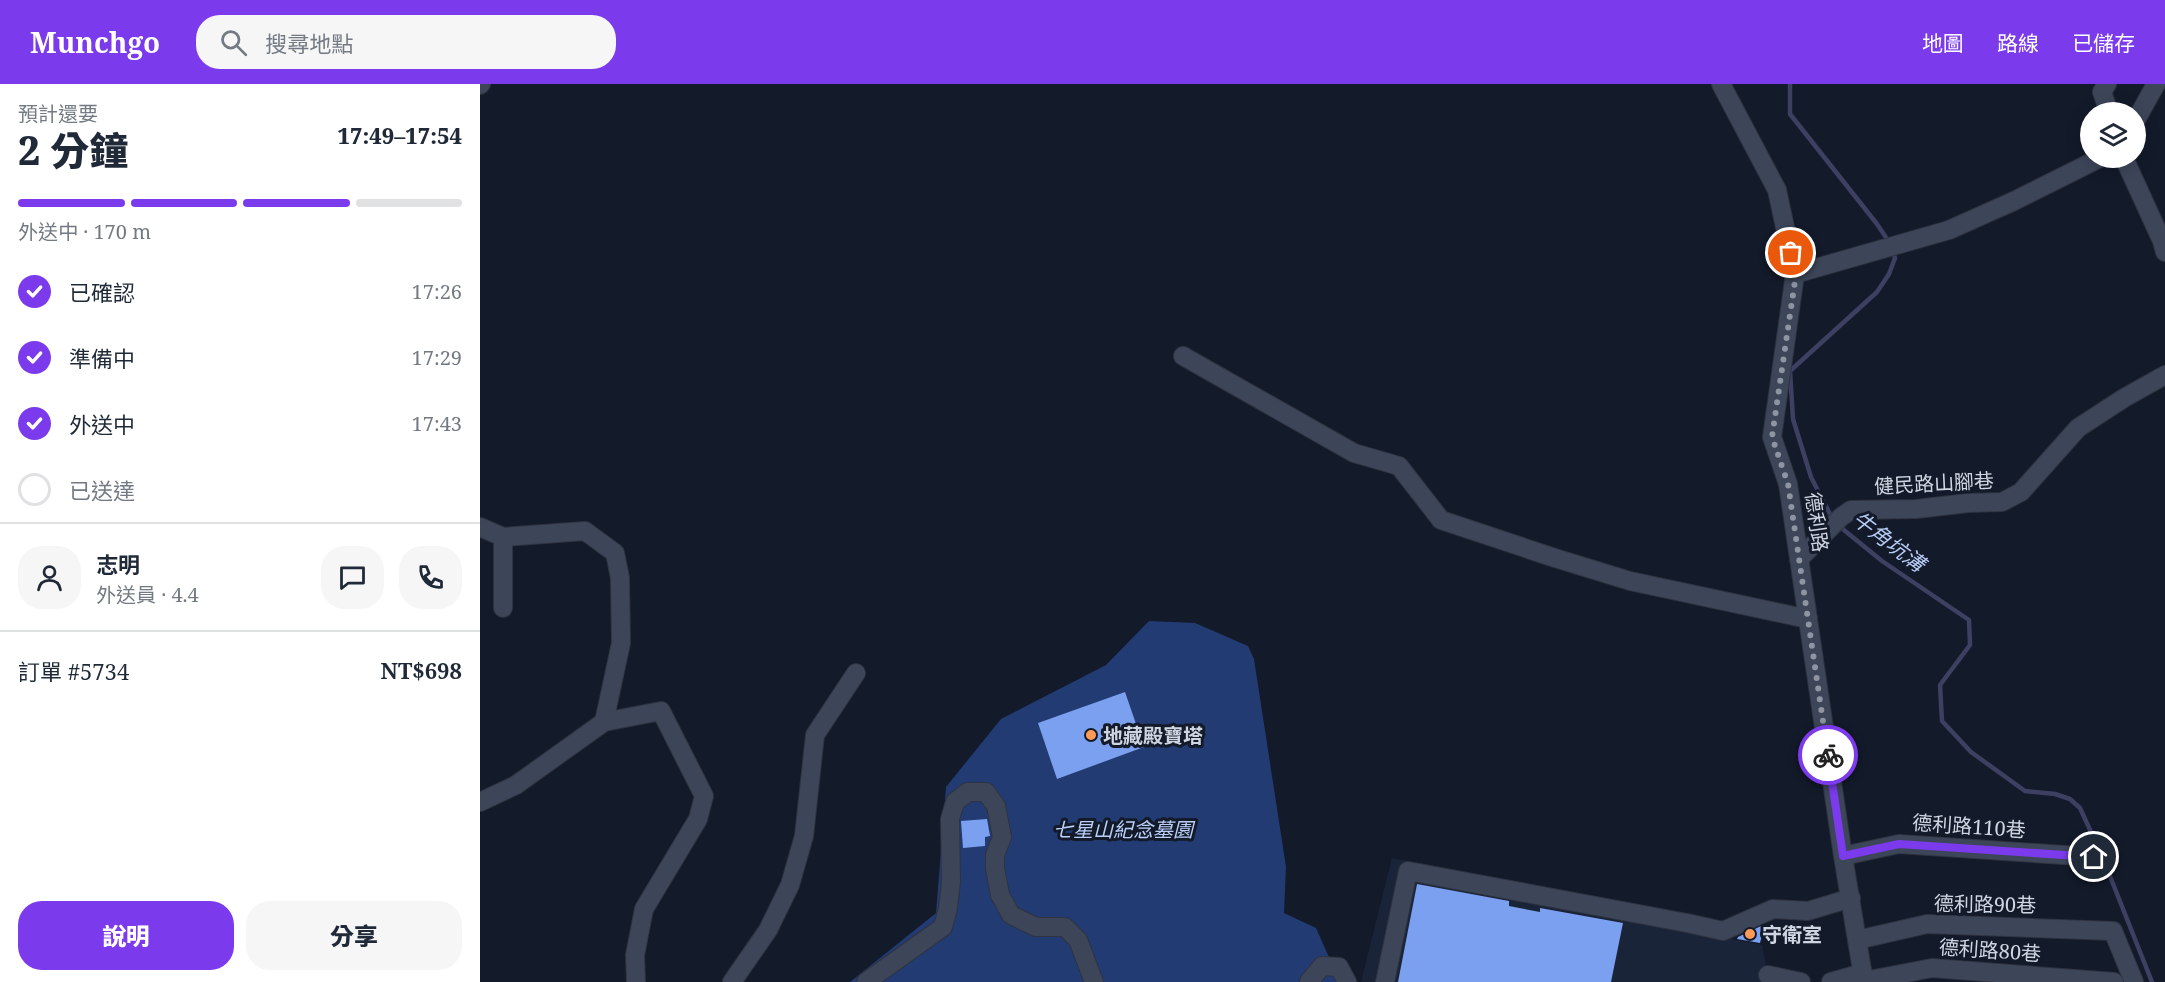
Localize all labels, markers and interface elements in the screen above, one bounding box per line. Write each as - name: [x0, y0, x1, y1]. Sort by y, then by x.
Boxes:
- search box: [196, 15, 616, 69]
- text: Munchgo: [30, 23, 160, 61]
- icon: search: [217, 26, 250, 59]
- text: 搜尋地點: [265, 28, 353, 58]
- text: 地圖: [1922, 29, 1964, 57]
- text: 路線: [1997, 29, 2039, 57]
- text: 已儲存: [2072, 29, 2135, 57]
- text: 預計還要: [18, 100, 98, 127]
- map controls: [2080, 102, 2146, 168]
- button: layers: [2080, 102, 2146, 168]
- text: 17:49–17:54: [338, 120, 462, 150]
- text: 2 分鐘: [18, 123, 128, 176]
- text: 外送中 · 170 m: [18, 218, 151, 245]
- pin: [1765, 227, 1816, 278]
- icon: bag: [1774, 236, 1807, 269]
- icon: check: [18, 275, 51, 308]
- text: 已確認: [69, 277, 135, 307]
- text: 17:26: [412, 278, 462, 305]
- icon: check: [18, 341, 51, 374]
- text: 準備中: [69, 343, 135, 373]
- text: 17:29: [412, 344, 462, 371]
- icon: check: [18, 407, 51, 440]
- text: 外送中: [69, 409, 135, 439]
- text: 17:43: [412, 410, 462, 437]
- street label: 健民路山腳巷: [1873, 466, 1995, 500]
- text: 已送達: [69, 475, 135, 505]
- street label: 德利路: [1799, 490, 1835, 554]
- water label: 牛角坑溝: [1847, 505, 1933, 579]
- button: person: [18, 546, 81, 609]
- button: chat: [321, 546, 384, 609]
- button: phone: [399, 546, 462, 609]
- text: 志明: [96, 549, 140, 579]
- text: 外送員 · 4.4: [96, 581, 199, 608]
- text: NT$698: [381, 655, 462, 685]
- text: 訂單 #5734: [18, 656, 129, 686]
- place label: 地藏殿寶塔: [1103, 722, 1203, 749]
- courier: [1798, 725, 1858, 785]
- marker: 地藏殿寶塔: [1084, 728, 1098, 742]
- icon: bike: [1812, 739, 1845, 772]
- street label: 德利路110巷: [1911, 809, 2027, 843]
- park label: 七星山紀念墓園: [1053, 816, 1196, 843]
- pin: [2068, 831, 2119, 882]
- icon: home: [2077, 840, 2110, 873]
- street label: 德利路90巷: [1934, 890, 2036, 918]
- button: 說明: [18, 901, 234, 970]
- button: 分享: [246, 901, 462, 970]
- place label: 守衛室: [1762, 921, 1822, 948]
- marker: 守衛室: [1743, 927, 1757, 941]
- street label: 德利路80巷: [1938, 933, 2042, 967]

